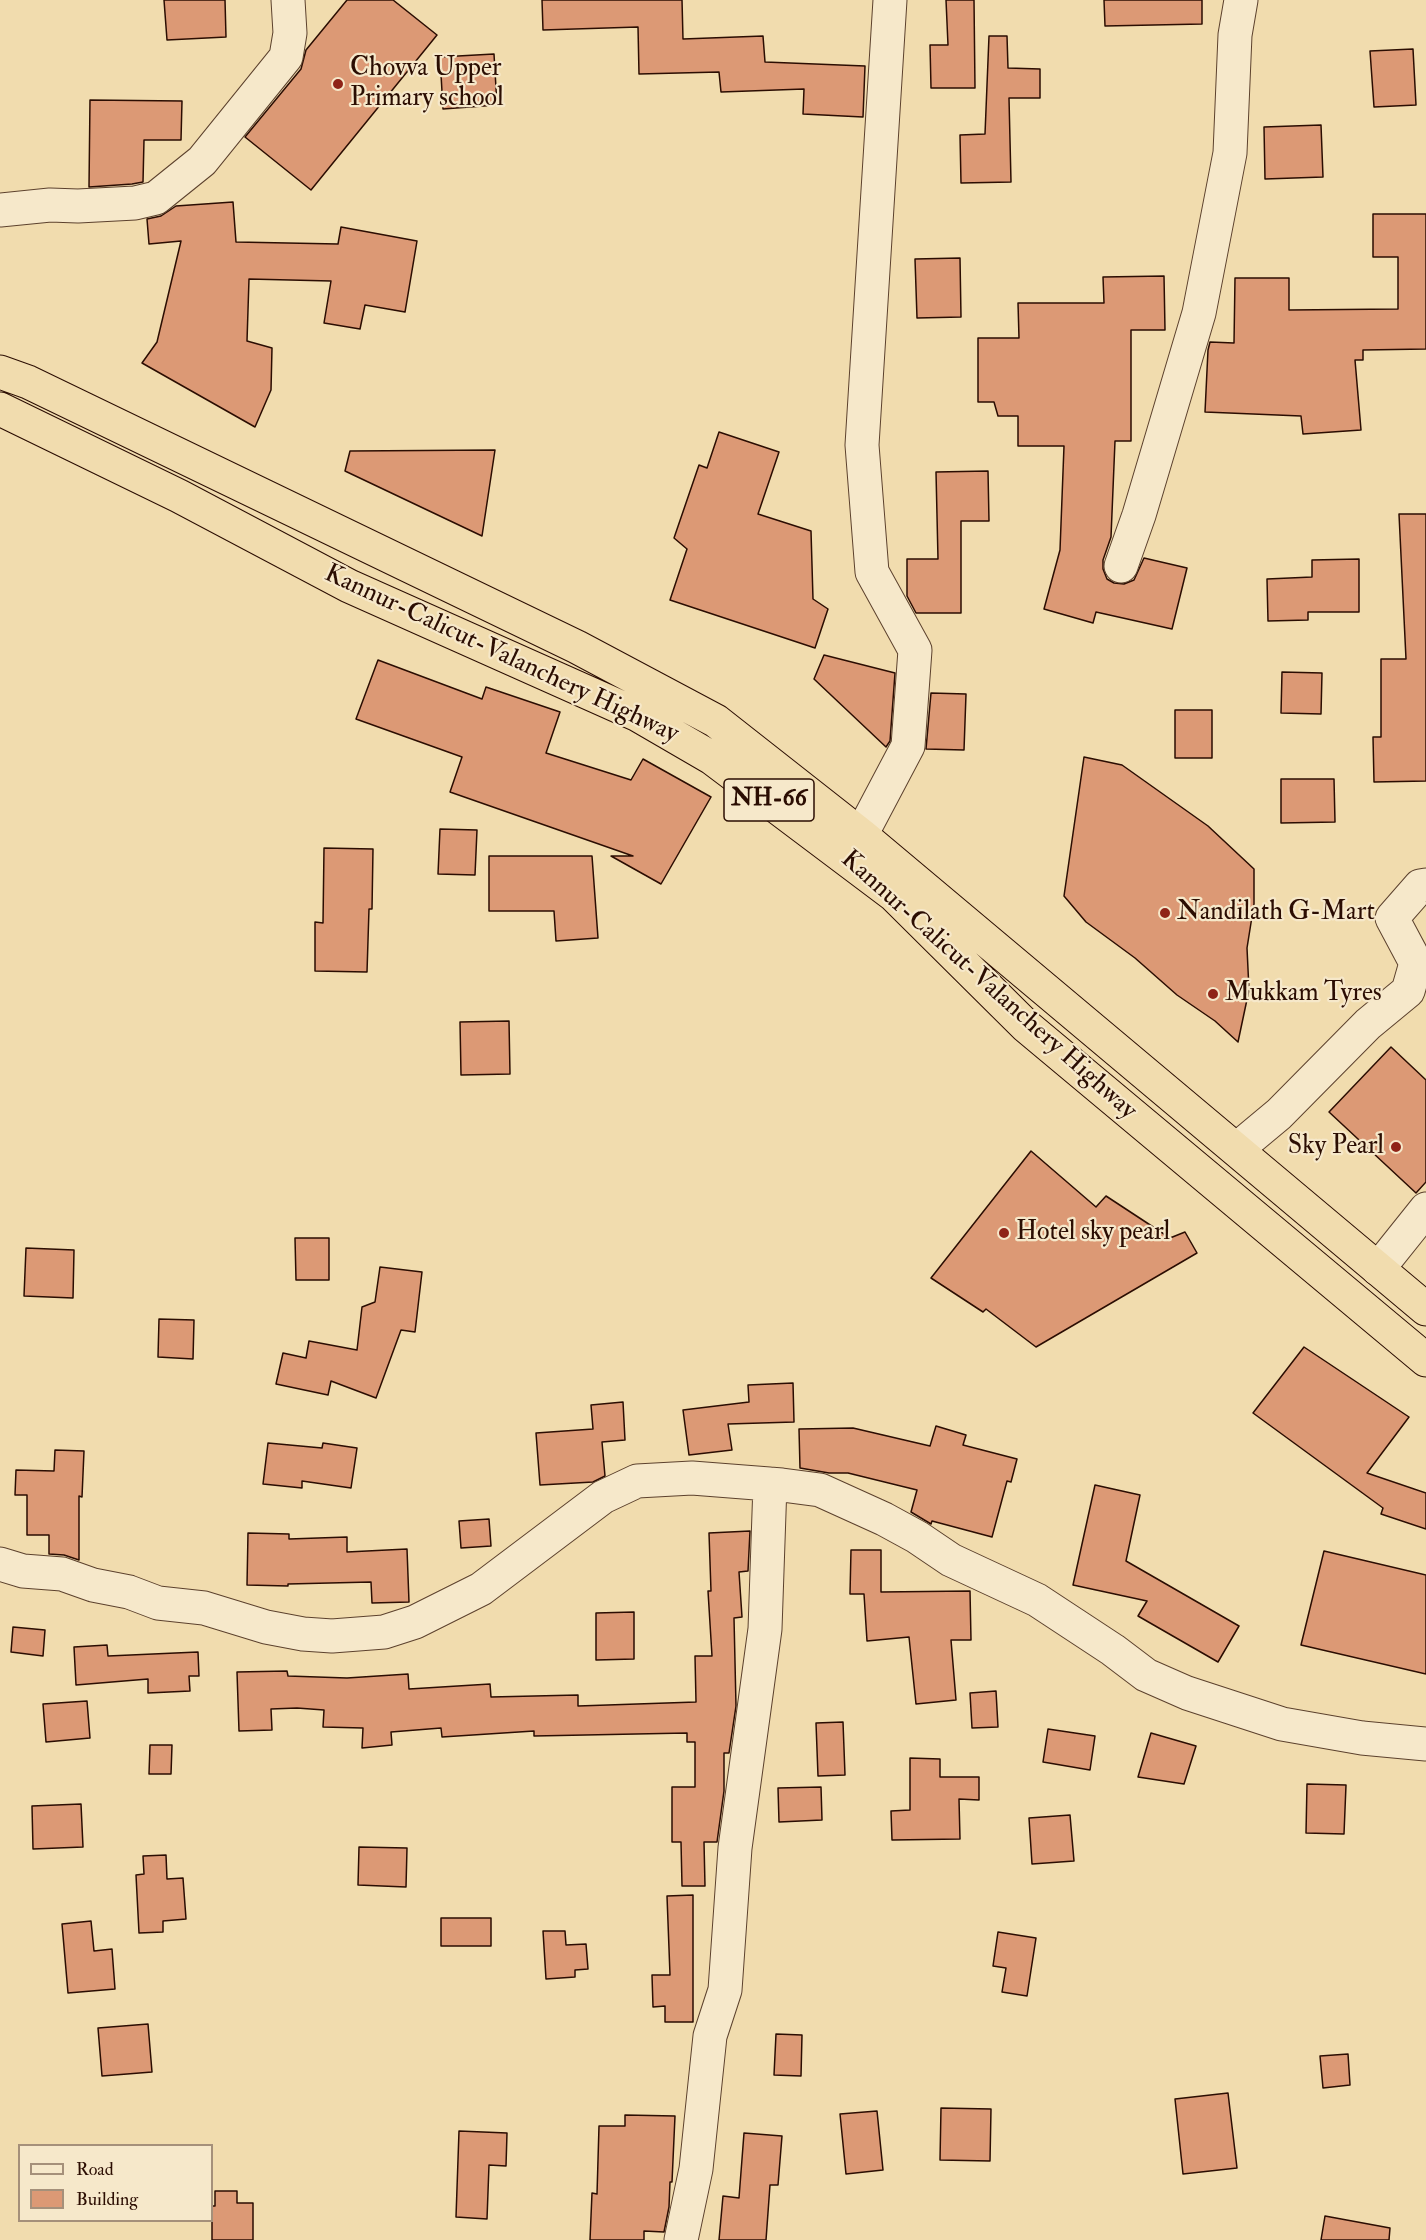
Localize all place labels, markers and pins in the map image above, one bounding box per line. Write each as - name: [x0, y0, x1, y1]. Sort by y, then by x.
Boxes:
- place label: Chovva Upper Primary school: [350, 53, 504, 114]
- marker: Chovva Upper Primary school: [331, 77, 345, 91]
- place label: Nandilath G-Mart: [1177, 897, 1375, 929]
- marker: Nandilath G-Mart: [1158, 906, 1172, 920]
- place label: Mukkam Tyres: [1225, 978, 1382, 1010]
- marker: Mukkam Tyres: [1206, 987, 1220, 1001]
- place label: Sky Pearl: [1288, 1131, 1384, 1163]
- marker: Sky Pearl: [1389, 1140, 1403, 1154]
- place label: Hotel sky pearl: [1016, 1217, 1170, 1249]
- marker: Hotel sky pearl: [997, 1226, 1011, 1240]

